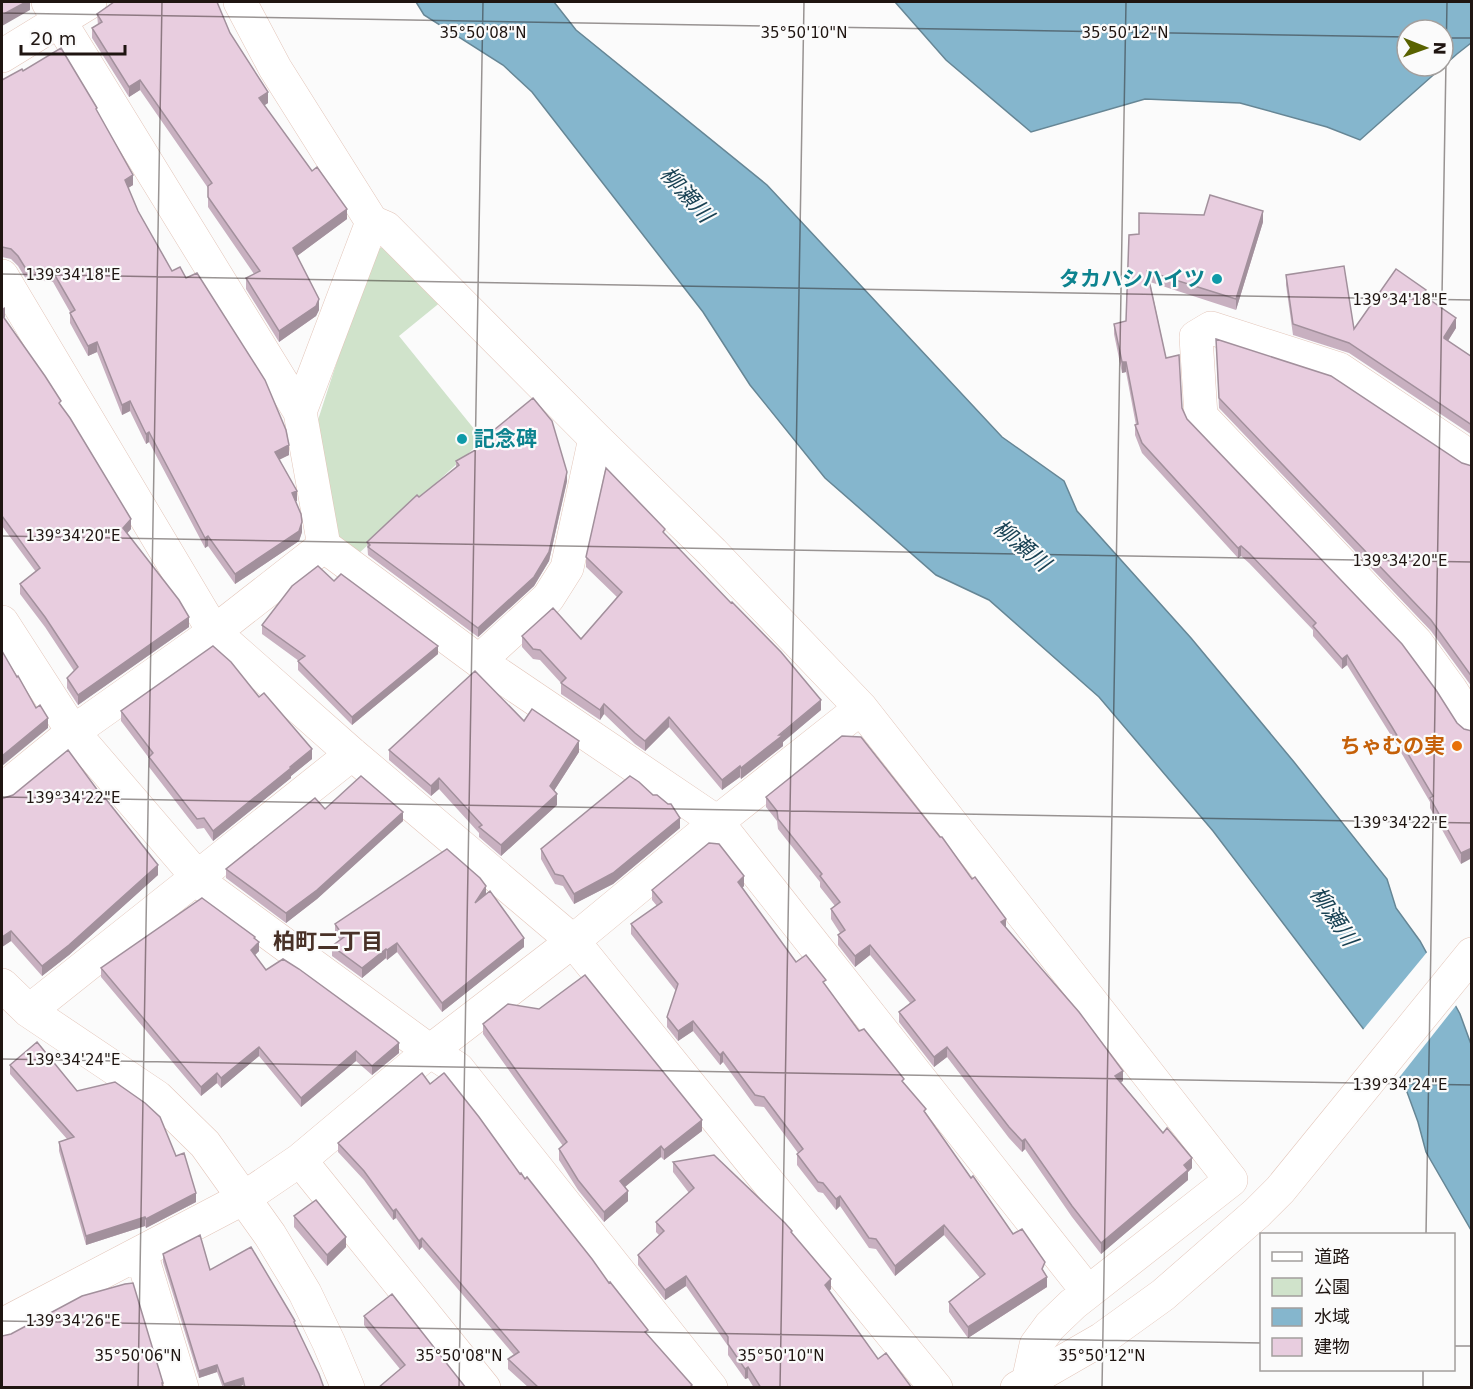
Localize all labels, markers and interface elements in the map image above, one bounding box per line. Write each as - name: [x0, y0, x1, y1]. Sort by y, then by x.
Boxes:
- scale bar: [21, 18, 124, 56]
- north arrow: [1395, 18, 1455, 78]
- text: 35°50'08"N: [439, 24, 527, 42]
- text: 35°50'10"N: [760, 24, 848, 42]
- text: 35°50'12"N: [1081, 24, 1169, 42]
- text: 20 m: [30, 28, 76, 49]
- text: N: [1430, 41, 1449, 55]
- water label: 柳瀬川: [655, 161, 719, 229]
- text: 139°34'18"E: [26, 266, 120, 284]
- place label: タカハシハイツ: [1059, 267, 1205, 291]
- marker: タカハシハイツ: [1210, 272, 1224, 286]
- text: 139°34'18"E: [1353, 291, 1447, 309]
- place label: 記念碑: [474, 427, 537, 451]
- marker: 記念碑: [455, 432, 469, 446]
- water label: 柳瀬川: [988, 515, 1057, 577]
- text: 139°34'20"E: [26, 527, 120, 545]
- text: 139°34'20"E: [1353, 552, 1447, 570]
- place label: ちゃむの実: [1340, 734, 1445, 758]
- marker: ちゃむの実: [1450, 739, 1464, 753]
- text: 139°34'22"E: [26, 789, 120, 807]
- text: 139°34'22"E: [1353, 814, 1447, 832]
- water label: 柳瀬川: [1305, 882, 1364, 952]
- district label: 柏町二丁目: [273, 929, 383, 954]
- text: 139°34'24"E: [26, 1051, 120, 1069]
- text: 139°34'24"E: [1353, 1076, 1447, 1094]
- legend: [1260, 1233, 1455, 1371]
- text: 道路: [1314, 1246, 1350, 1267]
- text: 公園: [1314, 1276, 1350, 1297]
- text: 水域: [1314, 1306, 1350, 1327]
- text: 139°34'26"E: [26, 1312, 120, 1330]
- text: 建物: [1314, 1336, 1350, 1357]
- text: 35°50'06"N: [94, 1347, 182, 1365]
- text: 35°50'08"N: [415, 1347, 503, 1365]
- text: 35°50'10"N: [737, 1347, 825, 1365]
- text: 35°50'12"N: [1058, 1347, 1146, 1365]

